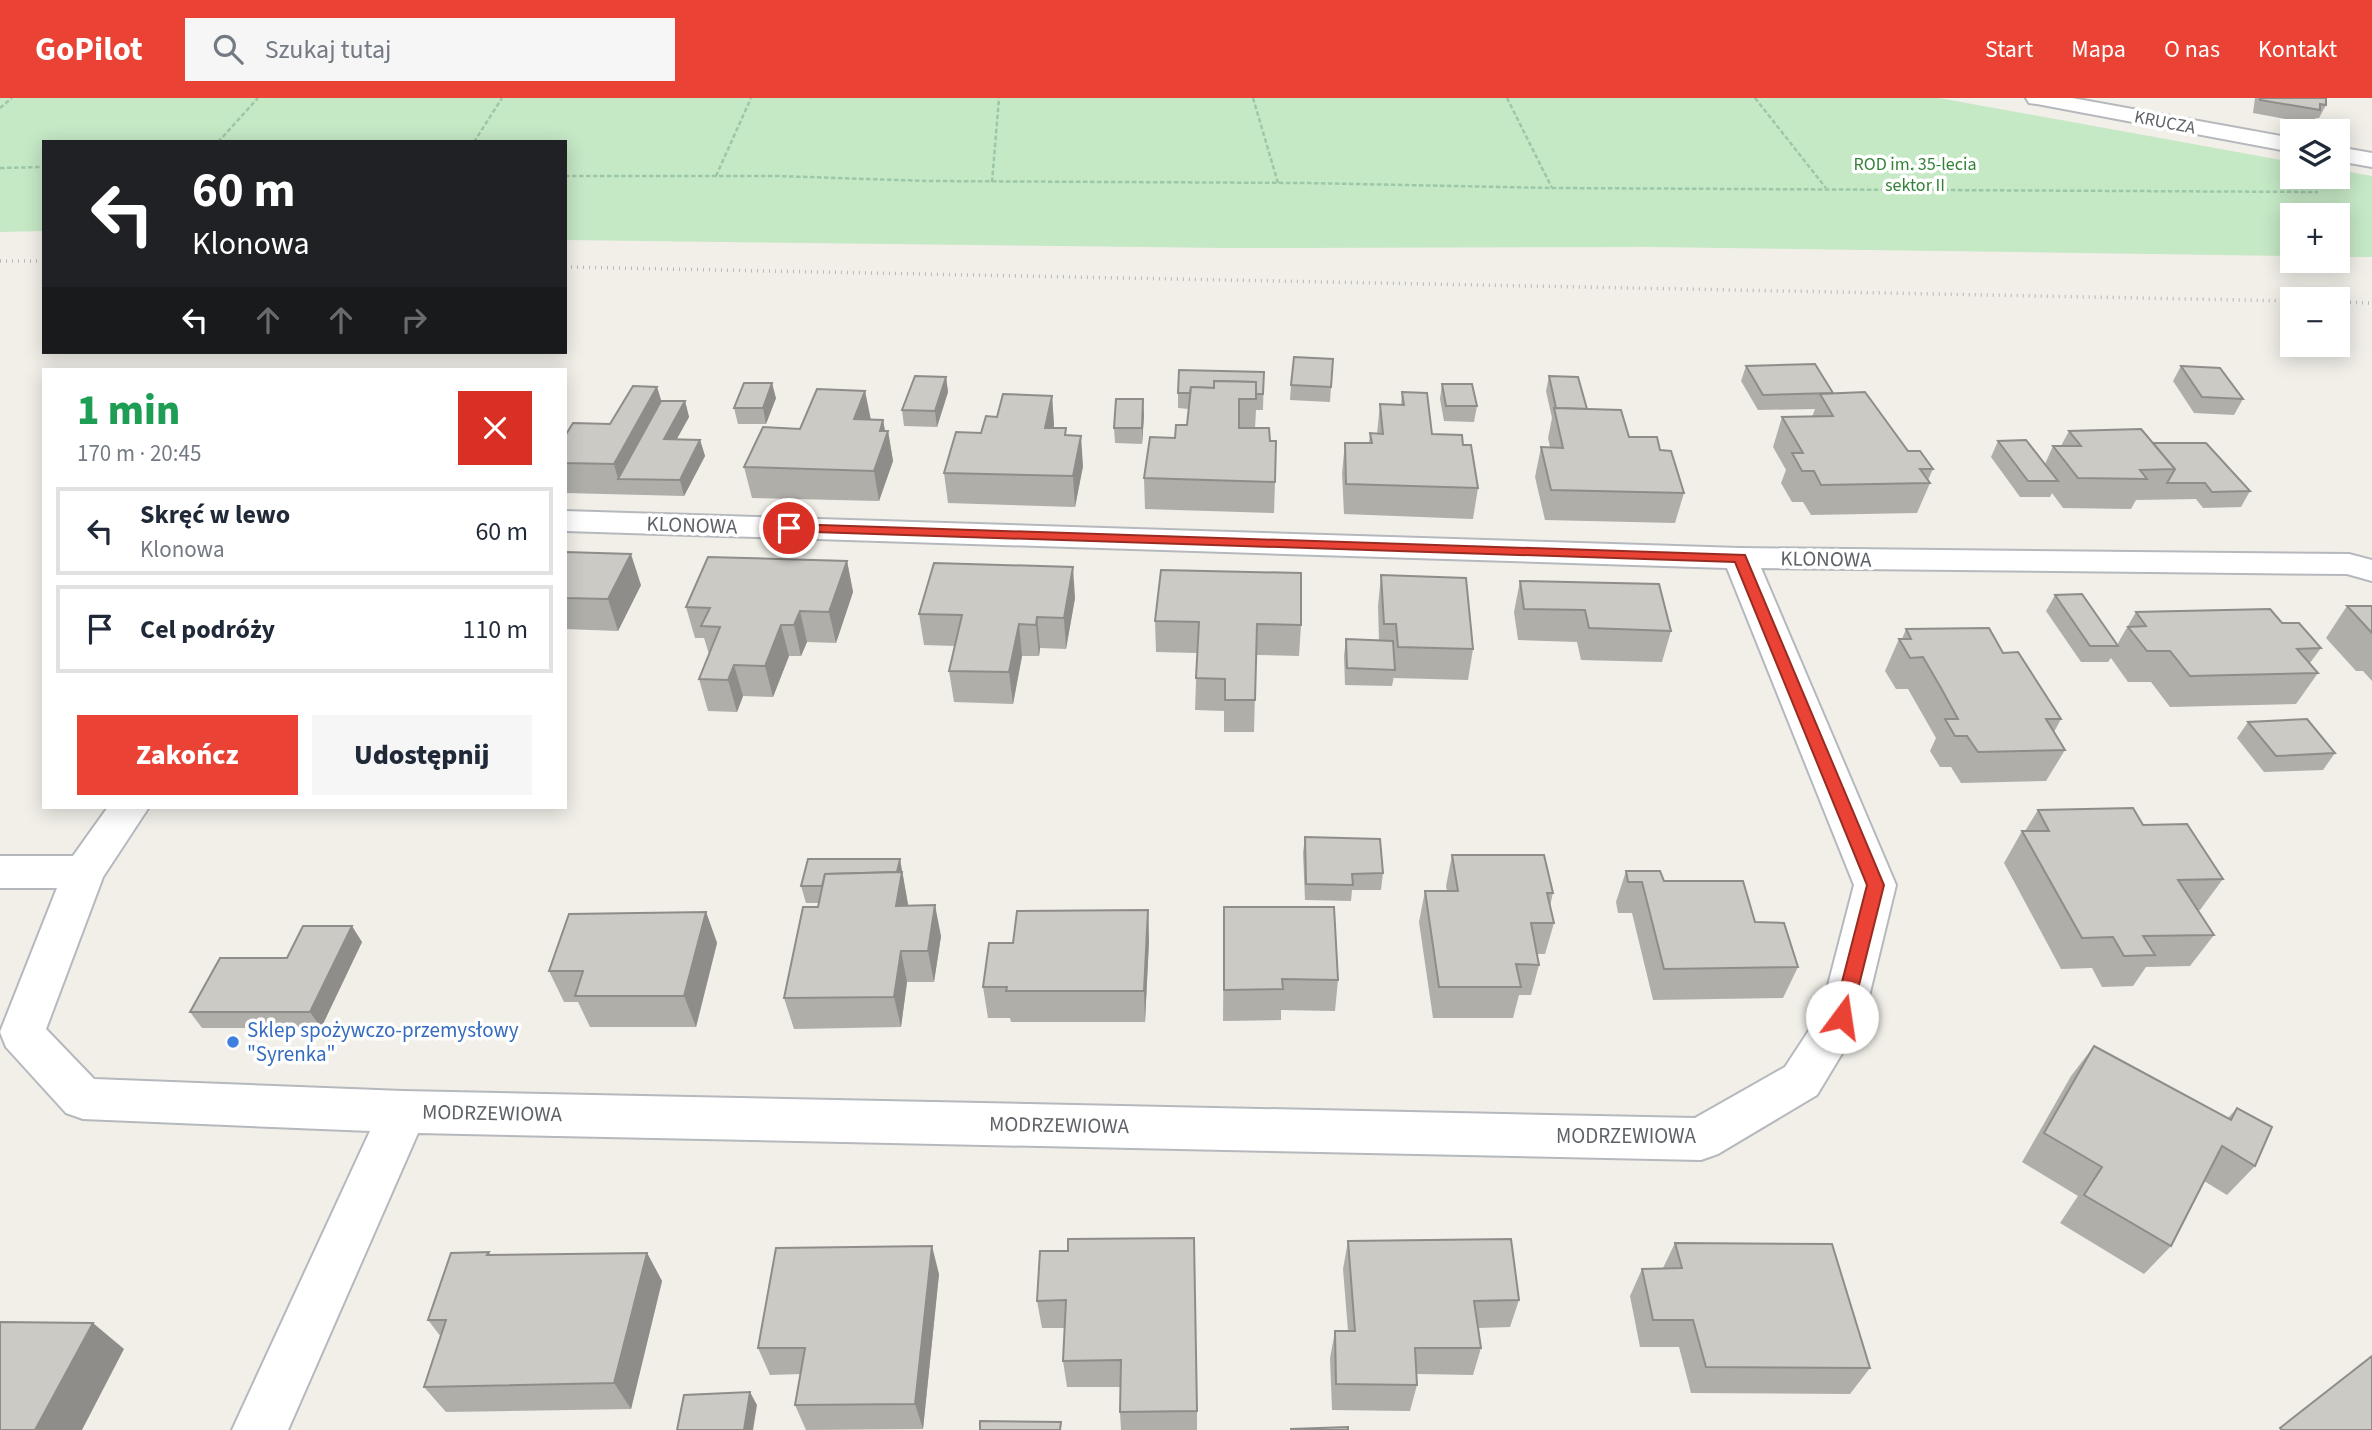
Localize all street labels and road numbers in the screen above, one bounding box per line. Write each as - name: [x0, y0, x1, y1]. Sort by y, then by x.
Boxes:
- street label: KRUCZA: [2132, 104, 2198, 141]
- street label: KLONOWA: [646, 508, 739, 542]
- street label: KLONOWA: [1780, 543, 1872, 575]
- street label: MODRZEWIOWA: [422, 1097, 563, 1129]
- street label: MODRZEWIOWA: [989, 1109, 1130, 1141]
- street label: MODRZEWIOWA: [1556, 1121, 1697, 1151]

